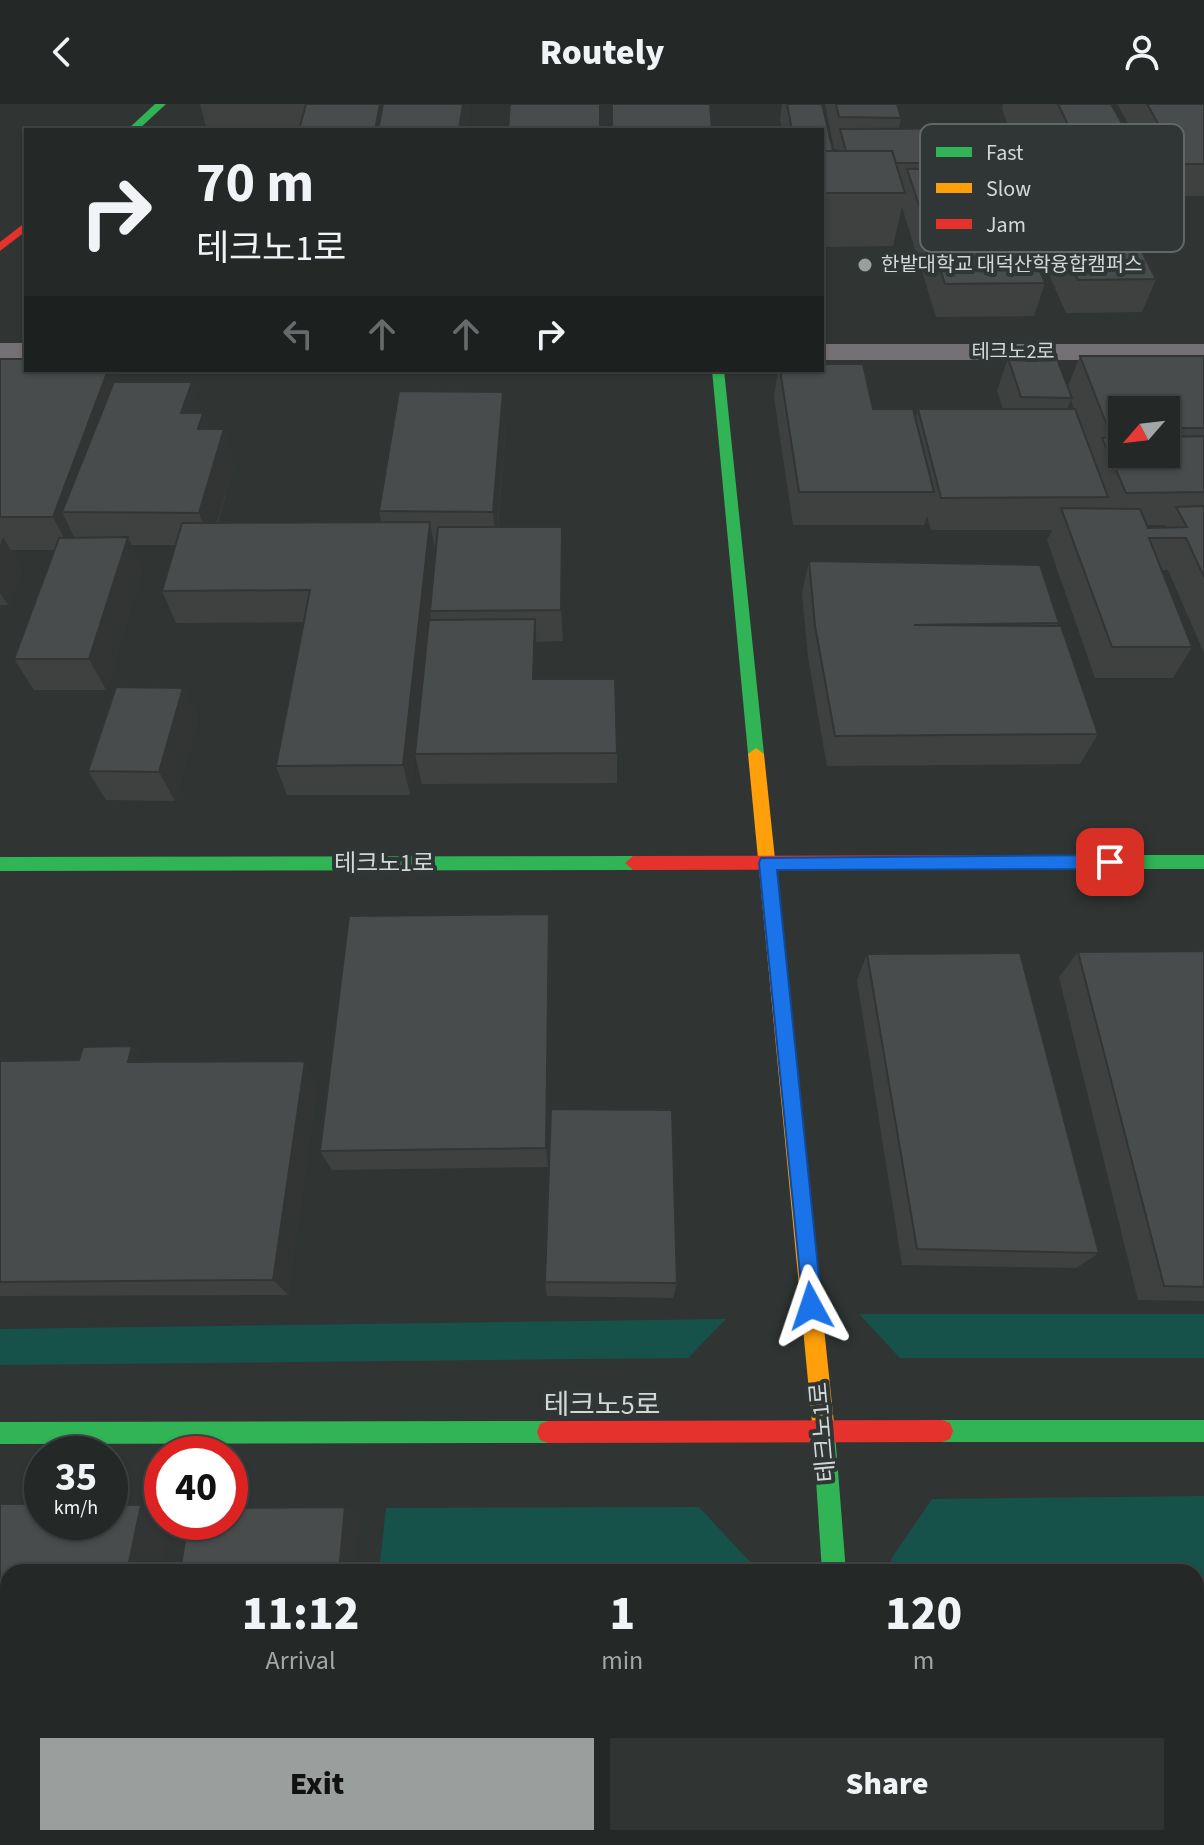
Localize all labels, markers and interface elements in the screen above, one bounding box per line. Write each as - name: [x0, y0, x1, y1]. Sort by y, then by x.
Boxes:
- text: Routely: [540, 27, 664, 78]
- icon: back: [40, 30, 84, 74]
- icon: person: [1120, 30, 1164, 74]
- legend: [920, 124, 1184, 252]
- text: Fast: [986, 137, 1024, 169]
- text: 70 m: [196, 144, 314, 223]
- icon: right: [64, 160, 168, 264]
- text: Slow: [986, 173, 1031, 205]
- text: Jam: [986, 209, 1026, 241]
- text: 테크노1로: [196, 223, 346, 274]
- place label: 한밭대학교 대덕산학융합캠퍼스: [881, 251, 1143, 279]
- marker: 한밭대학교 대덕산학융합캠퍼스: [856, 256, 874, 274]
- icon: left: [276, 312, 320, 356]
- icon: ahead: [360, 312, 404, 356]
- icon: ahead: [444, 312, 488, 356]
- icon: right: [528, 312, 572, 356]
- street label: 테크노2로: [971, 338, 1055, 366]
- north arrow: [1108, 396, 1180, 468]
- map controls: [1108, 396, 1180, 468]
- pin: [1076, 828, 1144, 896]
- icon: arrive: [1088, 840, 1132, 884]
- street label: 테크노1로: [334, 846, 434, 881]
- position arrow: [769, 1264, 853, 1348]
- street label: 테크노1로: [801, 1381, 845, 1483]
- street label: 테크노5로: [544, 1385, 660, 1425]
- speed limit sign: 40: [144, 1436, 248, 1540]
- text: 35: [55, 1449, 97, 1506]
- text: km/h: [54, 1494, 98, 1522]
- text: 11:12: [242, 1580, 359, 1648]
- text: 1: [609, 1580, 635, 1648]
- text: 120: [885, 1580, 962, 1648]
- text: Arrival: [266, 1642, 336, 1679]
- text: min: [601, 1642, 643, 1679]
- text: m: [913, 1642, 934, 1679]
- button: Exit: [40, 1738, 594, 1830]
- button: Share: [610, 1738, 1164, 1830]

